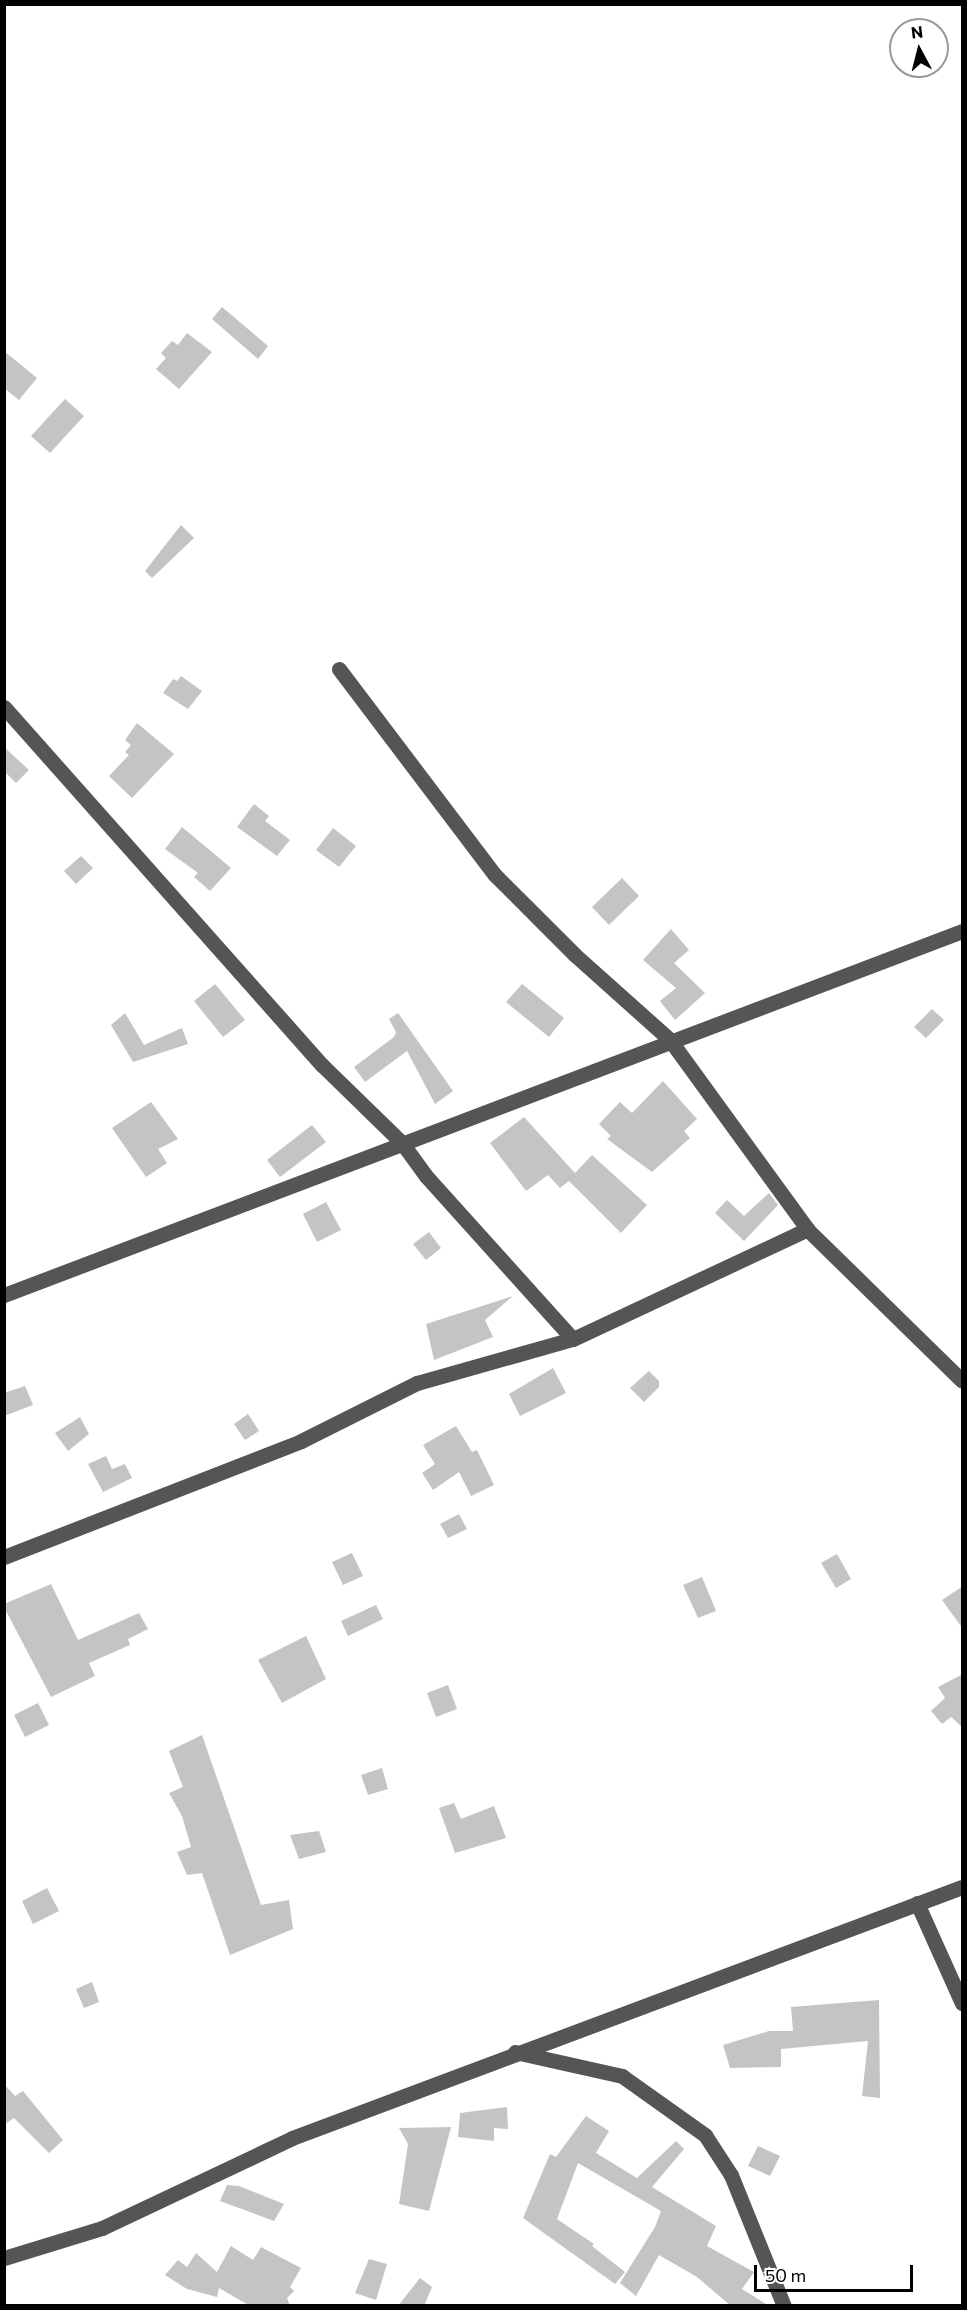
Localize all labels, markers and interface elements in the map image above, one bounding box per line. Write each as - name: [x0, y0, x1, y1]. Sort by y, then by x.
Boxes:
- north arrow: [889, 18, 949, 78]
- text: N: [910, 21, 924, 42]
- scale bar: [757, 2253, 916, 2291]
- text: 50 m: [765, 2264, 806, 2286]

